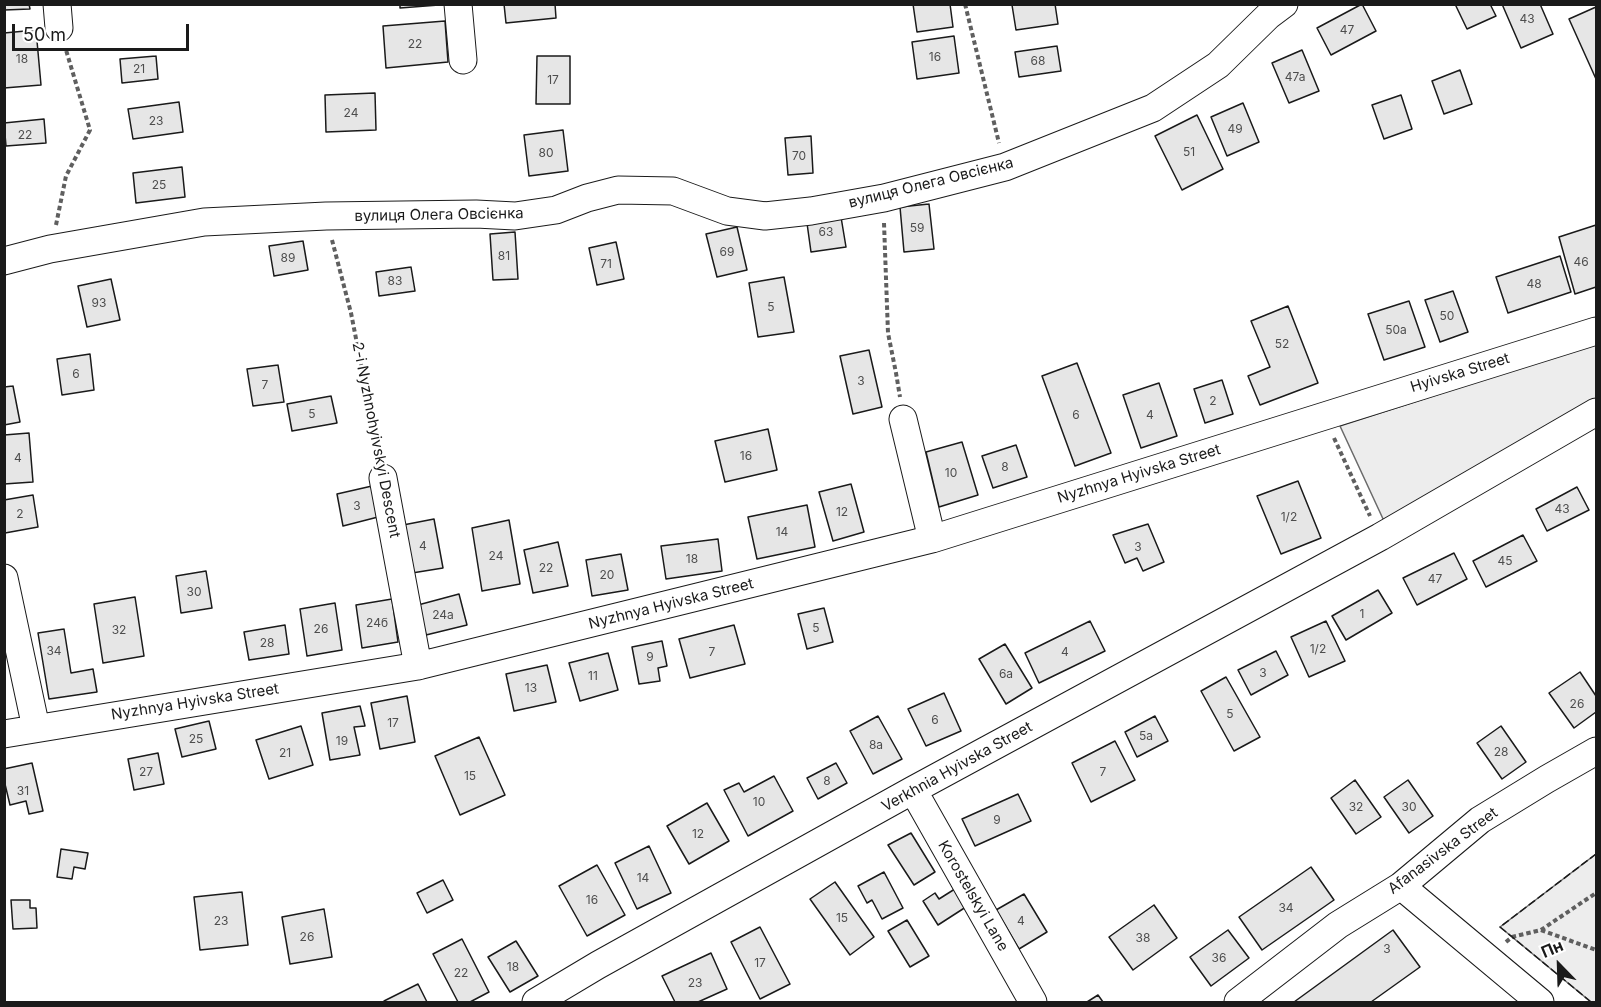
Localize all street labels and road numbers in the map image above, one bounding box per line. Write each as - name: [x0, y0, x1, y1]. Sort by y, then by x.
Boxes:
- street label: вулиця Олега Овсієнка: [847, 154, 1015, 212]
- street label: вулиця Олега Овсієнка: [354, 205, 524, 225]
- street label: 2-i Nyzhnohyivskyi Descent: [348, 341, 404, 539]
- street label: Hyivska Street: [1408, 349, 1512, 397]
- street label: Nyzhnya Hyivska Street: [1055, 441, 1223, 507]
- street label: Nyzhnya Hyivska Street: [587, 575, 755, 633]
- street label: Nyzhnya Hyivska Street: [110, 680, 280, 724]
- street label: Verkhnia Hyivska Street: [879, 718, 1035, 816]
- street label: Afanasivska Street: [1385, 804, 1501, 898]
- street label: Korostelskyi Lane: [934, 837, 1012, 955]

